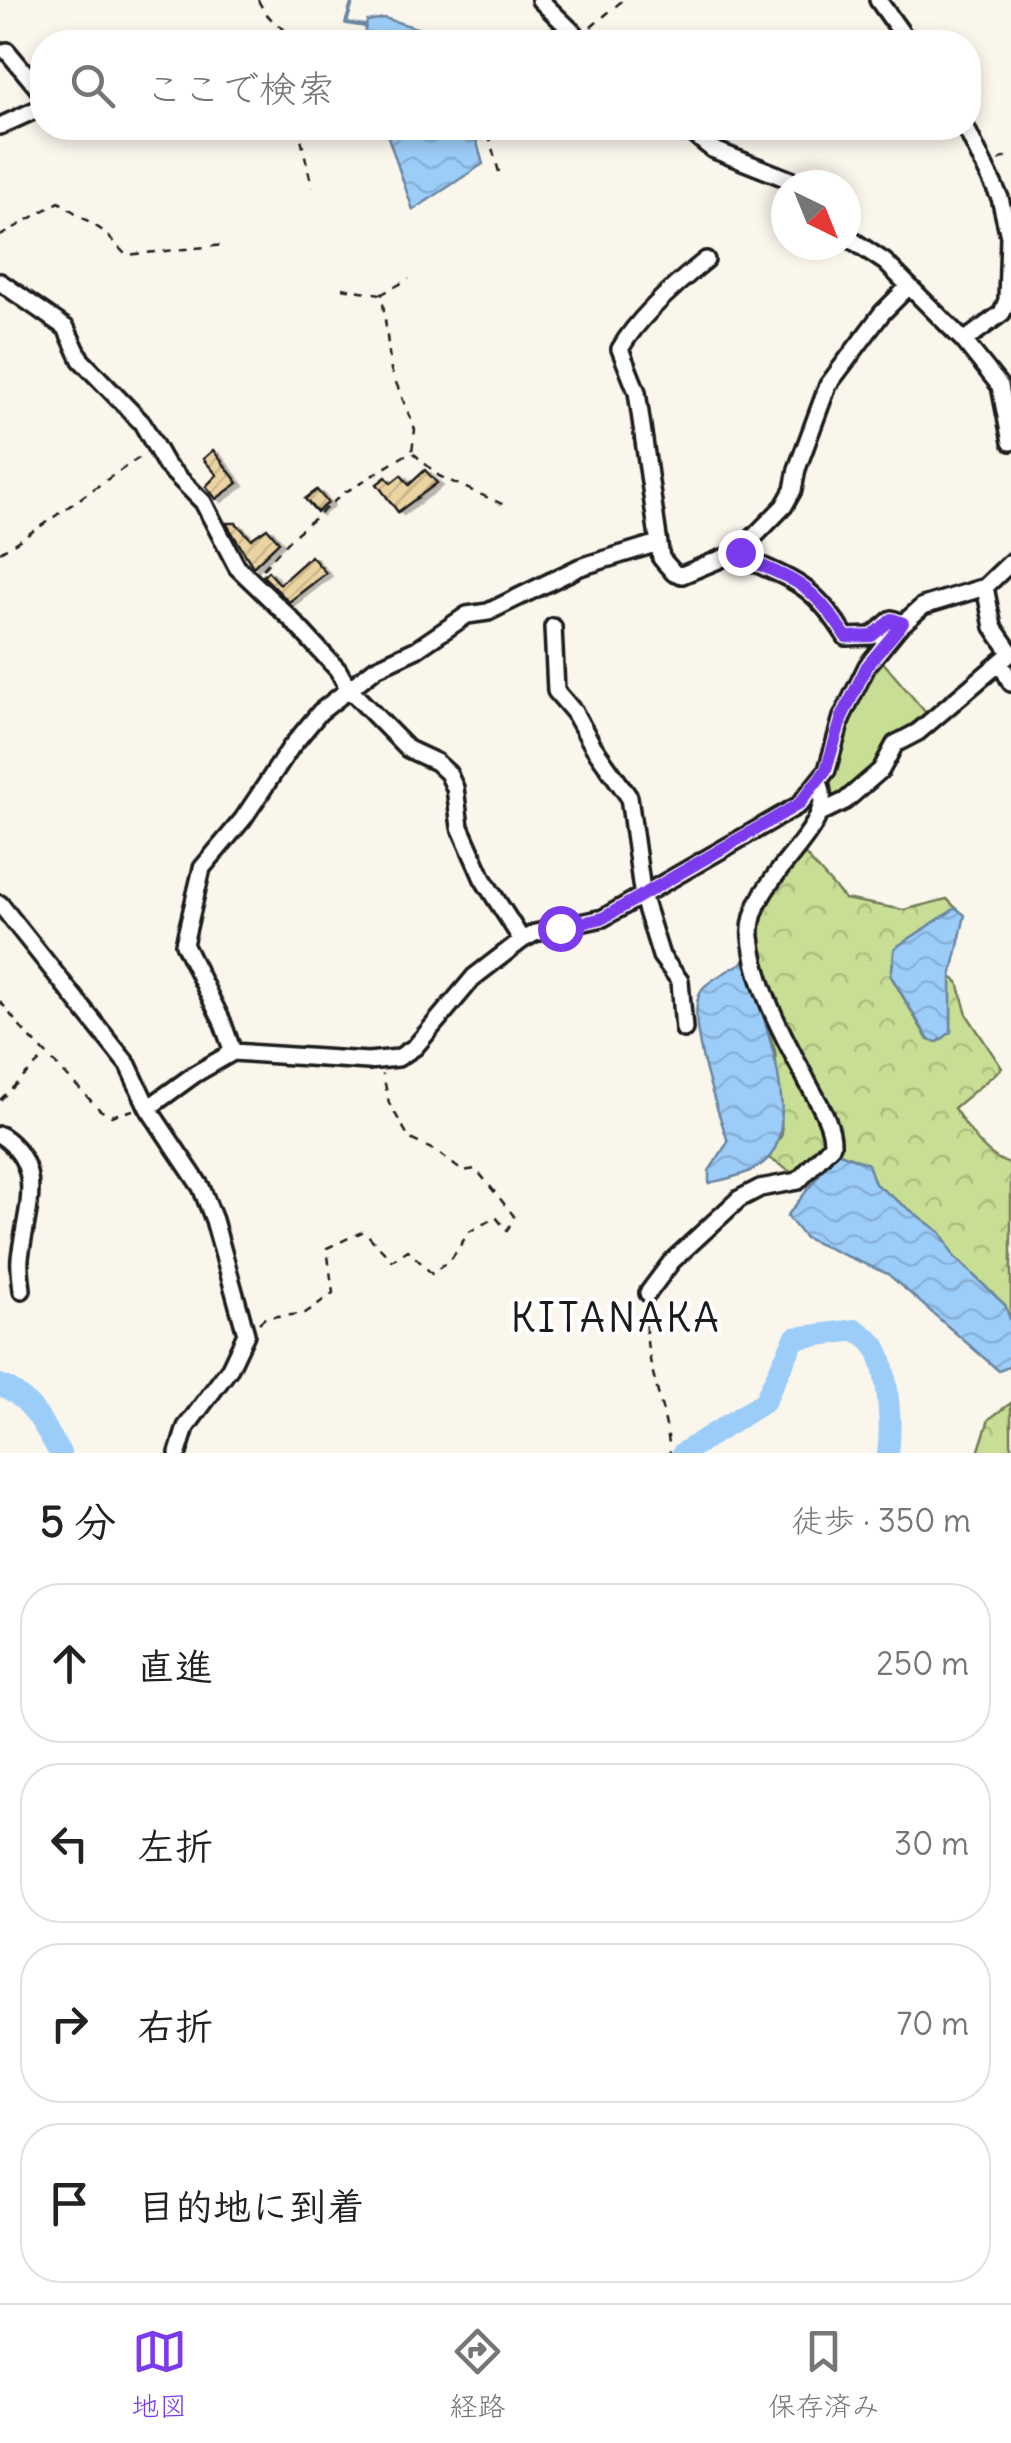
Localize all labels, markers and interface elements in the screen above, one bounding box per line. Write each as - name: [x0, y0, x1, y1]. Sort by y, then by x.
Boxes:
- search box: [30, 30, 981, 140]
- icon: search: [65, 58, 120, 113]
- text: ここで検索: [145, 65, 335, 112]
- north arrow: [771, 170, 861, 260]
- route end: [718, 530, 764, 576]
- route start: [538, 906, 584, 952]
- district label: KITANAKA: [511, 1293, 721, 1343]
- text: 5 分: [40, 1496, 116, 1548]
- text: 徒歩 · 350 m: [791, 1500, 971, 1541]
- icon: ahead: [42, 1636, 97, 1691]
- text: 直進: [137, 1643, 213, 1690]
- text: 250 m: [876, 1643, 969, 1684]
- icon: left: [42, 1816, 97, 1871]
- text: 左折: [137, 1823, 213, 1870]
- text: 30 m: [894, 1823, 969, 1864]
- icon: right: [42, 1996, 97, 2051]
- text: 右折: [137, 2003, 213, 2050]
- text: 70 m: [897, 2003, 969, 2044]
- icon: arrive: [42, 2176, 97, 2231]
- text: 目的地に到着: [137, 2183, 365, 2230]
- tab: 地図: [131, 2324, 187, 2424]
- tab: 経路: [449, 2324, 506, 2424]
- tab: 保存済み: [768, 2324, 880, 2424]

